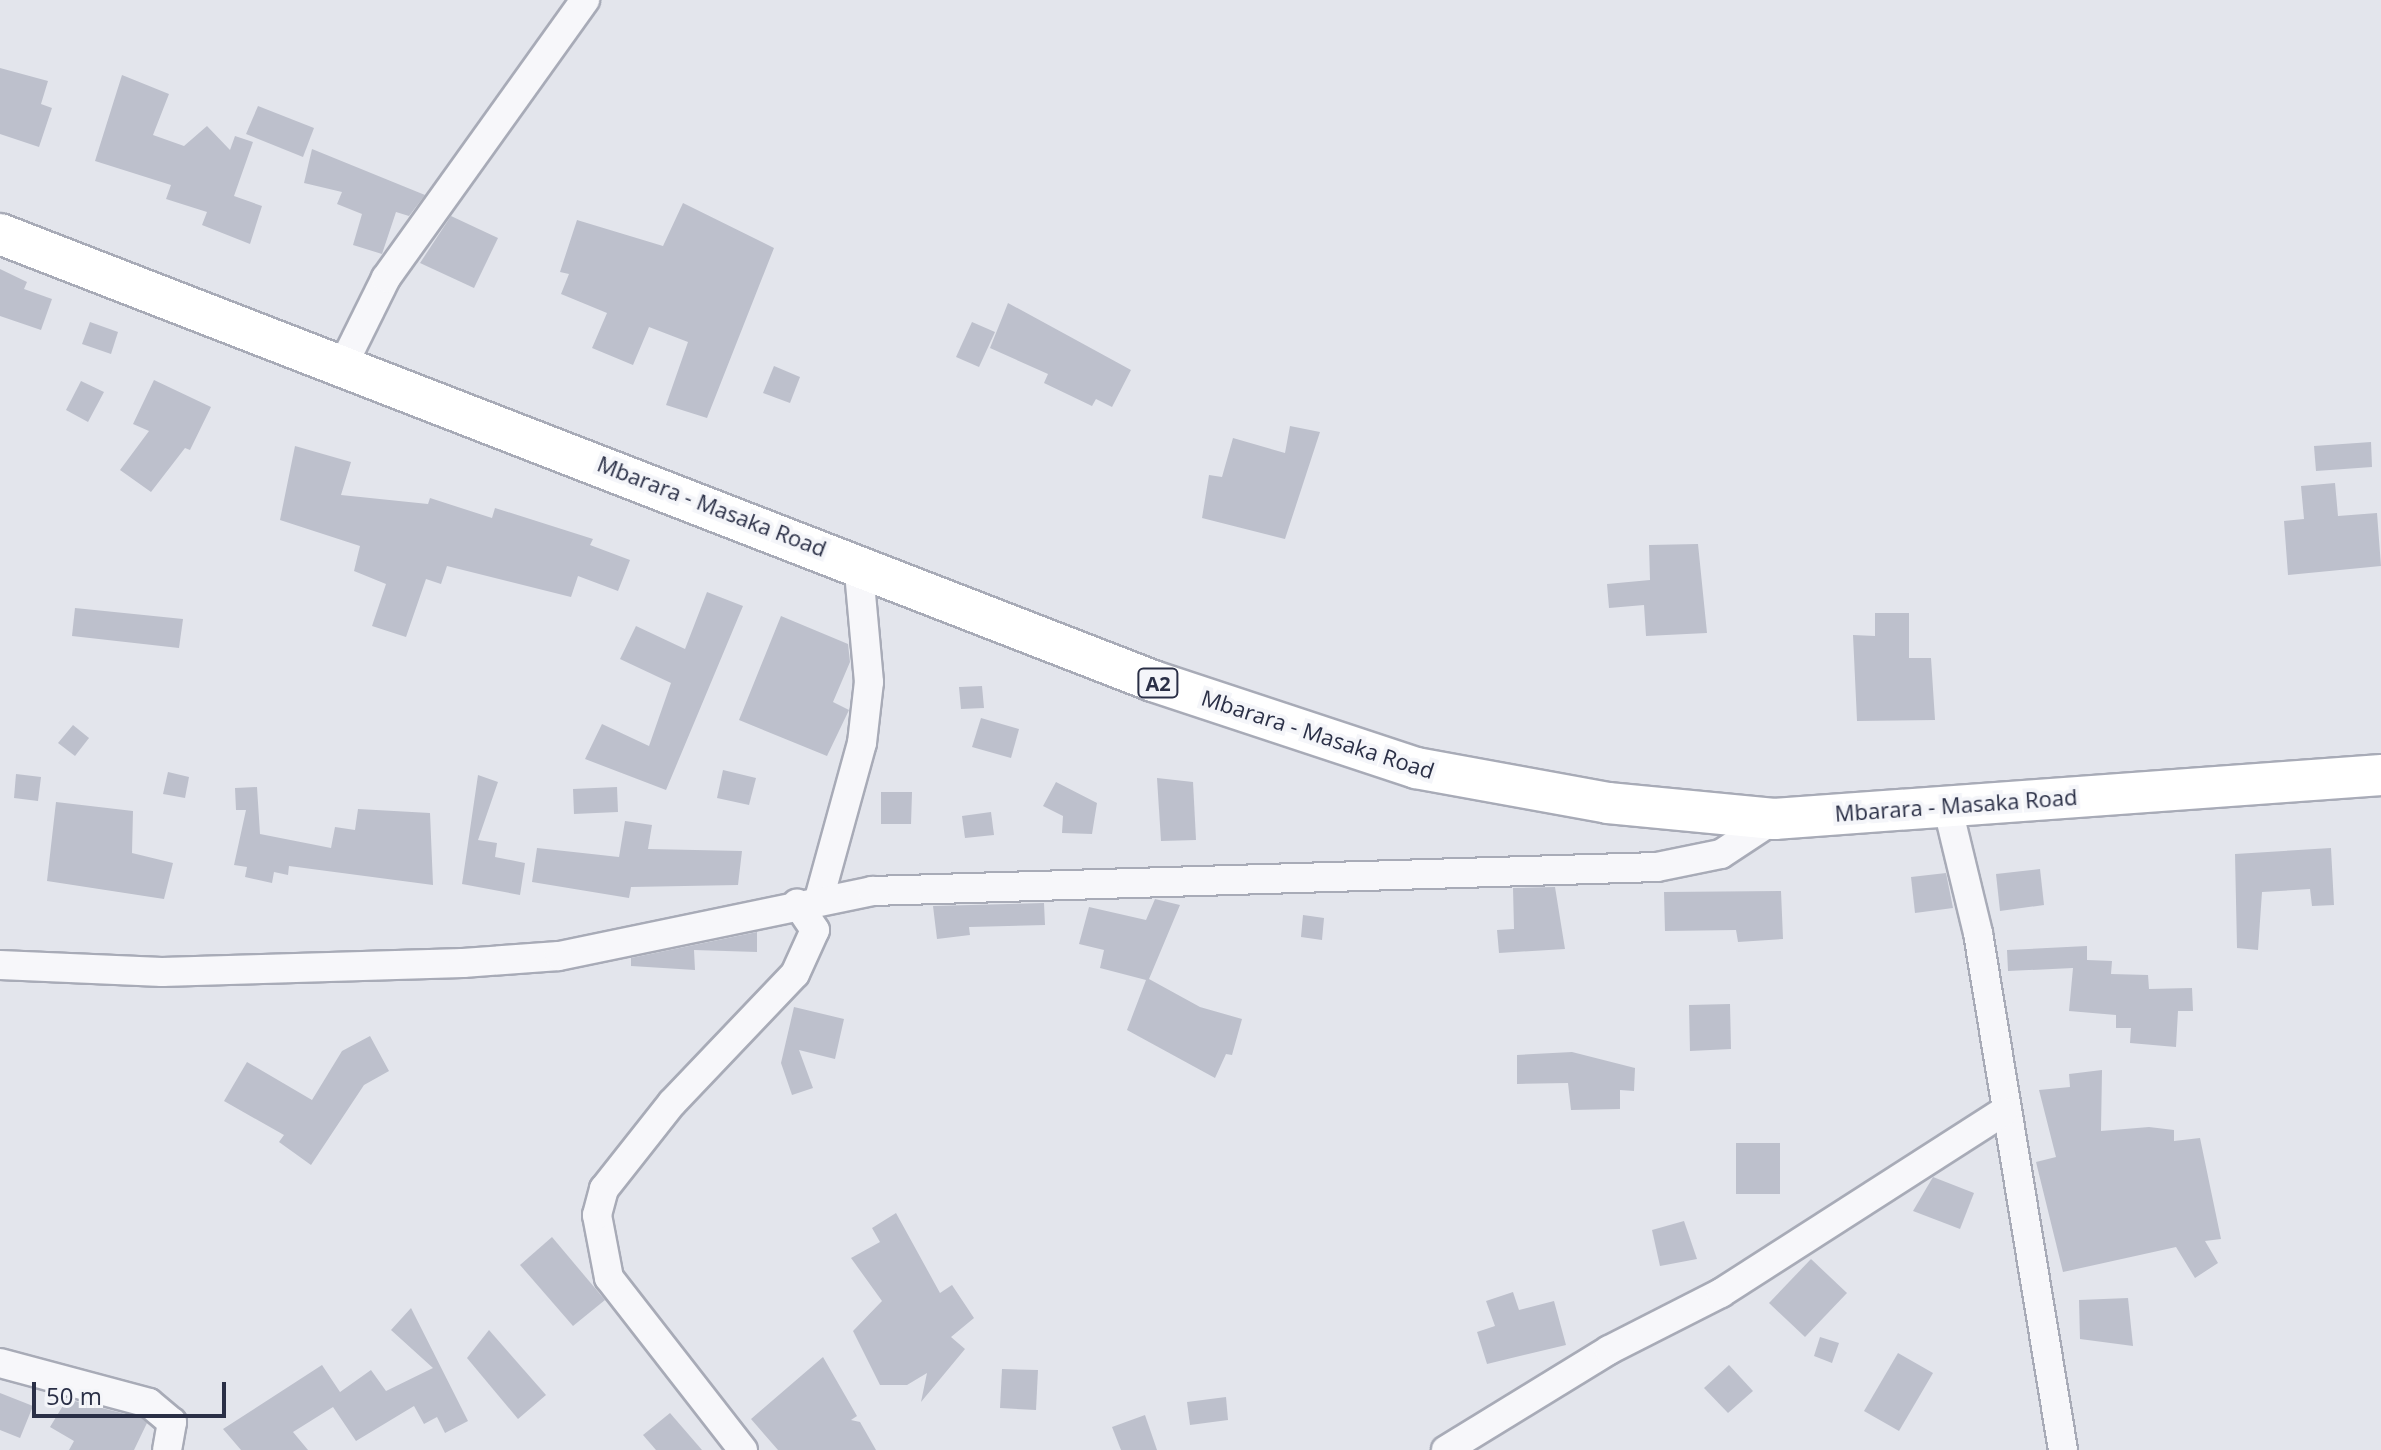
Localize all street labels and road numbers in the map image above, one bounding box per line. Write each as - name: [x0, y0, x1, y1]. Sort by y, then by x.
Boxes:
- street label: Mbarara - Masaka Road: [594, 450, 830, 562]
- road number: A2: [1136, 667, 1180, 699]
- street label: Mbarara - Masaka Road: [1198, 684, 1438, 784]
- street label: Mbarara - Masaka Road: [1834, 783, 2078, 827]

